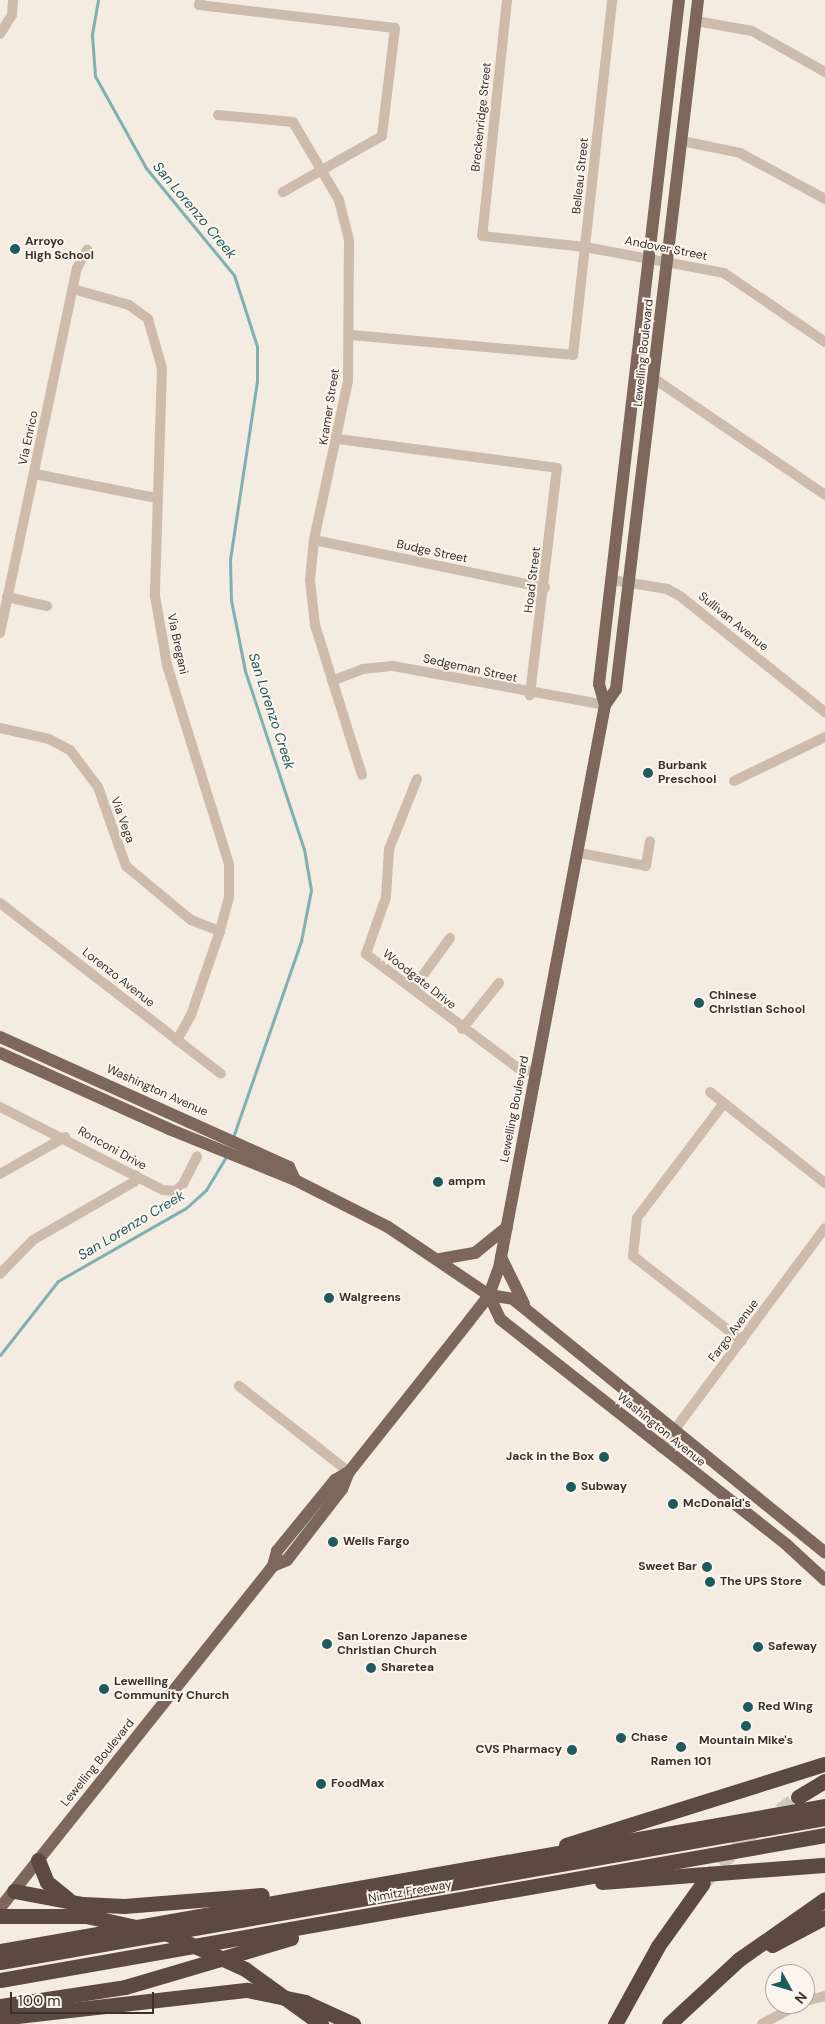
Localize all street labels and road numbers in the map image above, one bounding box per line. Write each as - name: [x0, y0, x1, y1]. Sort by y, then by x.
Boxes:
- street label: Breckenridge Street: [469, 62, 495, 172]
- street label: Belleau Street: [570, 137, 592, 215]
- street label: Andover Street: [624, 234, 708, 264]
- street label: Lewelling Boulevard: [631, 298, 657, 408]
- street label: Kramer Street: [317, 368, 343, 446]
- street label: Via Enrico: [16, 409, 42, 467]
- street label: Budge Street: [395, 537, 469, 567]
- street label: Hoad Street: [522, 546, 544, 614]
- street label: Sullivan Avenue: [695, 590, 771, 654]
- street label: Via Bregani: [164, 612, 190, 676]
- street label: Sedgeman Street: [422, 652, 518, 686]
- street label: Via Vega: [107, 795, 137, 845]
- street label: Lorenzo Avenue: [79, 945, 157, 1011]
- street label: Woodgate Drive: [380, 947, 458, 1013]
- street label: Lewelling Boulevard: [498, 1055, 532, 1163]
- street label: Washington Avenue: [104, 1062, 210, 1120]
- street label: Ronconi Drive: [75, 1124, 149, 1174]
- street label: Fargo Avenue: [706, 1297, 762, 1365]
- street label: Washington Avenue: [614, 1390, 708, 1470]
- street label: Lewelling Boulevard: [58, 1716, 138, 1810]
- street label: Nimitz Freeway: [367, 1878, 453, 1906]

